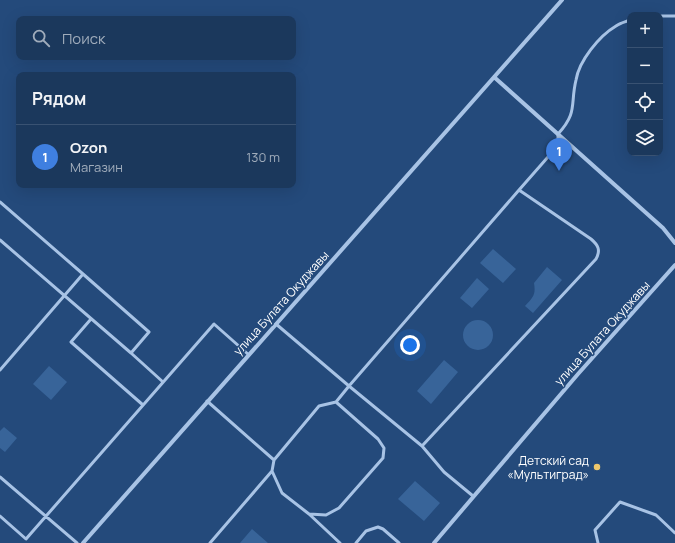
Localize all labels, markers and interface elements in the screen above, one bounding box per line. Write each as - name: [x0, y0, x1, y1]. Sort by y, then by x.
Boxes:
- map controls: [627, 12, 663, 156]
- button: +: [627, 12, 663, 48]
- search box: [16, 16, 296, 60]
- icon: search: [30, 27, 52, 49]
- text: Поиск: [62, 28, 106, 49]
- button: −: [627, 48, 663, 84]
- button: locate: [627, 84, 663, 120]
- text: Рядом: [32, 87, 86, 110]
- button: layers: [627, 120, 663, 156]
- text: Ozon: [70, 137, 107, 158]
- pin: 1: [546, 138, 572, 171]
- text: 1: [42, 148, 48, 166]
- text: 130 m: [246, 148, 280, 166]
- text: Магазин: [70, 158, 123, 176]
- street label: улица Булата Окуджавы: [229, 247, 333, 359]
- street label: улица Булата Окуджавы: [550, 277, 654, 389]
- your location: [400, 335, 420, 355]
- place label: Детский сад «Мультиград»: [507, 452, 589, 483]
- marker: Детский сад «Мультиград»: [592, 462, 602, 472]

